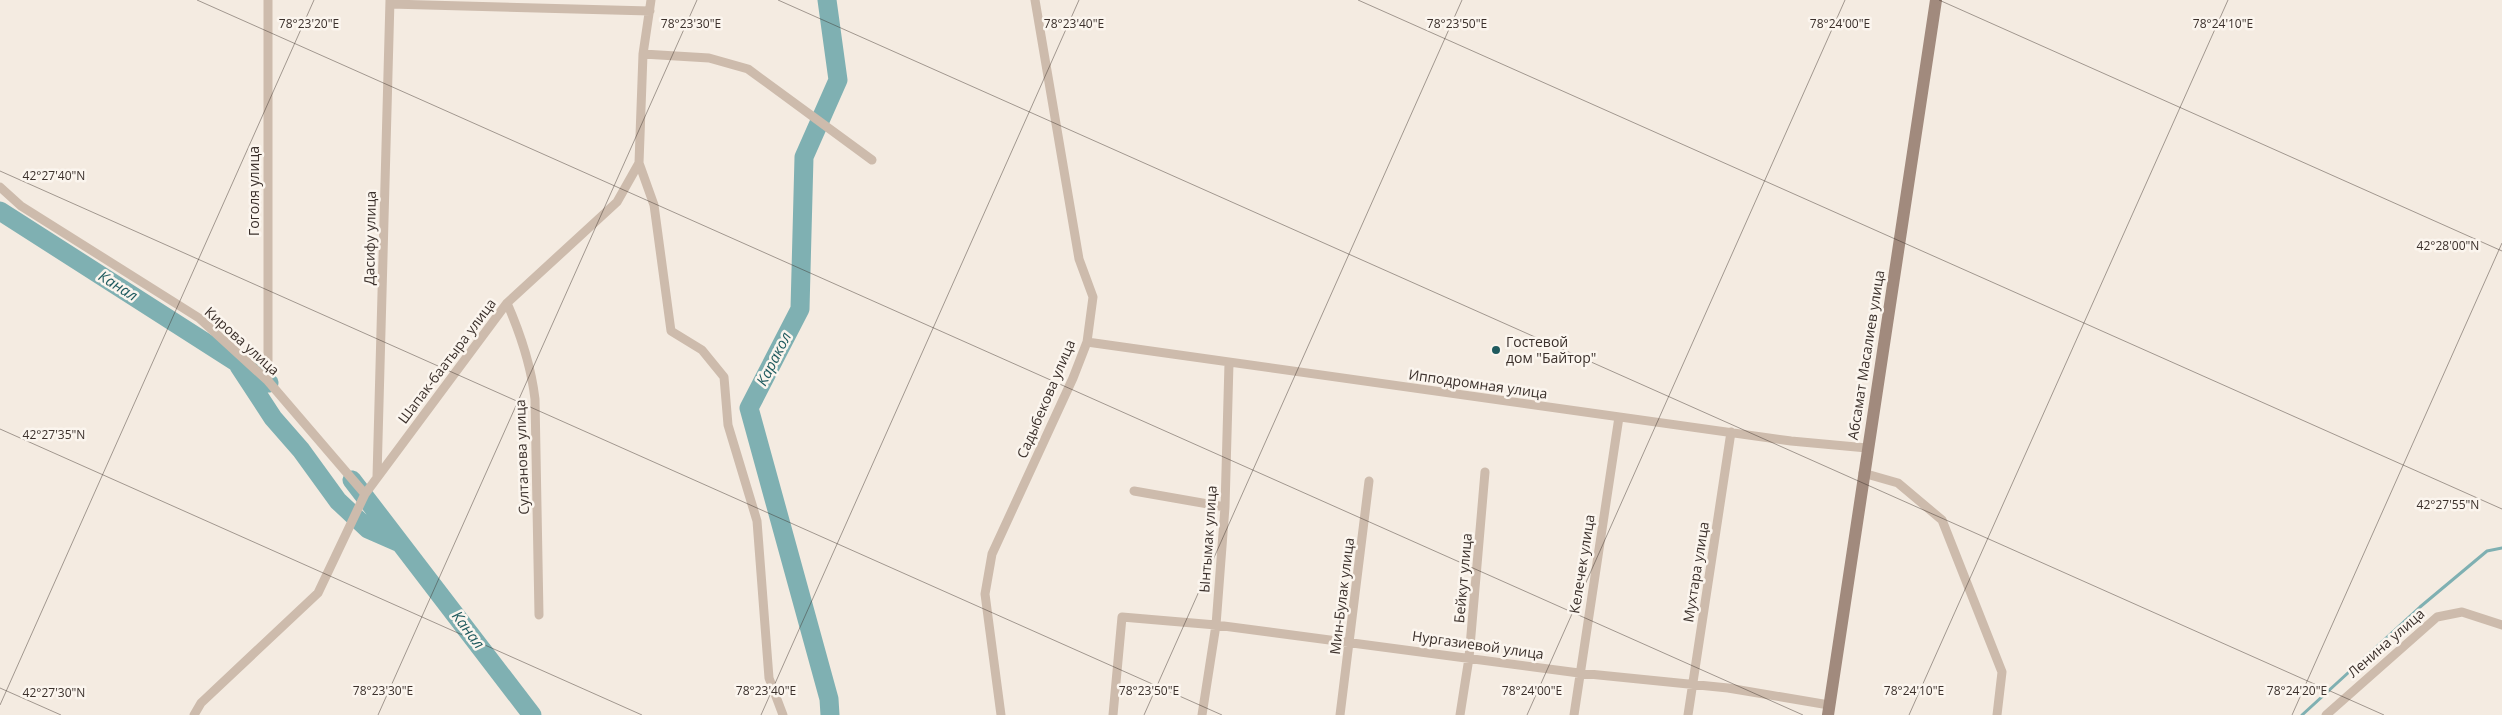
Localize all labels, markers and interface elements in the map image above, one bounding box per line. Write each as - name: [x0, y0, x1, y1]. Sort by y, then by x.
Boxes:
- text: 78°23'20"E: [279, 15, 339, 32]
- text: 78°23'30"E: [661, 15, 721, 32]
- text: 78°23'40"E: [1044, 15, 1104, 32]
- text: 78°23'50"E: [1427, 15, 1487, 32]
- text: 78°24'00"E: [1810, 15, 1870, 32]
- text: 78°24'10"E: [2193, 15, 2253, 32]
- street label: Гоголя улица: [244, 146, 263, 236]
- text: 42°27'40"N: [23, 167, 85, 184]
- street label: Дасифу улица: [359, 191, 380, 285]
- text: 42°28'00"N: [2417, 237, 2479, 254]
- water label: Канал: [95, 265, 142, 305]
- street label: Абсамат Масалиев улица: [1843, 269, 1888, 441]
- street label: Шапак-баатыра улица: [393, 294, 500, 427]
- street label: Кирова улица: [201, 302, 284, 379]
- water label: Каракол: [751, 328, 795, 389]
- place label: Гостевой дом "Байтор": [1506, 332, 1596, 367]
- street label: Садыбекова улица: [1012, 337, 1079, 461]
- marker: Гостевой дом "Байтор": [1490, 344, 1502, 356]
- street label: Ипподромная улица: [1407, 364, 1549, 403]
- street label: Султанова улица: [510, 399, 533, 515]
- text: 42°27'35"N: [23, 426, 85, 443]
- street label: Ынтымак улица: [1194, 485, 1221, 593]
- text: 42°27'55"N: [2417, 496, 2479, 513]
- street label: Келечек улица: [1564, 513, 1599, 615]
- street label: Мухтара улица: [1678, 520, 1713, 624]
- street label: Бейкут улица: [1449, 532, 1476, 624]
- street label: Мин-Булак улица: [1325, 536, 1358, 655]
- street label: Ленина улица: [2343, 604, 2428, 681]
- water label: Канал: [448, 606, 490, 652]
- street label: Нургазиевой улица: [1411, 626, 1545, 663]
- text: 78°23'30"E: [353, 682, 413, 699]
- text: 78°23'40"E: [736, 682, 796, 699]
- text: 78°23'50"E: [1119, 682, 1179, 699]
- text: 78°24'00"E: [1502, 682, 1562, 699]
- text: 78°24'10"E: [1884, 682, 1944, 699]
- text: 78°24'20"E: [2267, 682, 2327, 699]
- text: 42°27'30"N: [23, 684, 85, 701]

